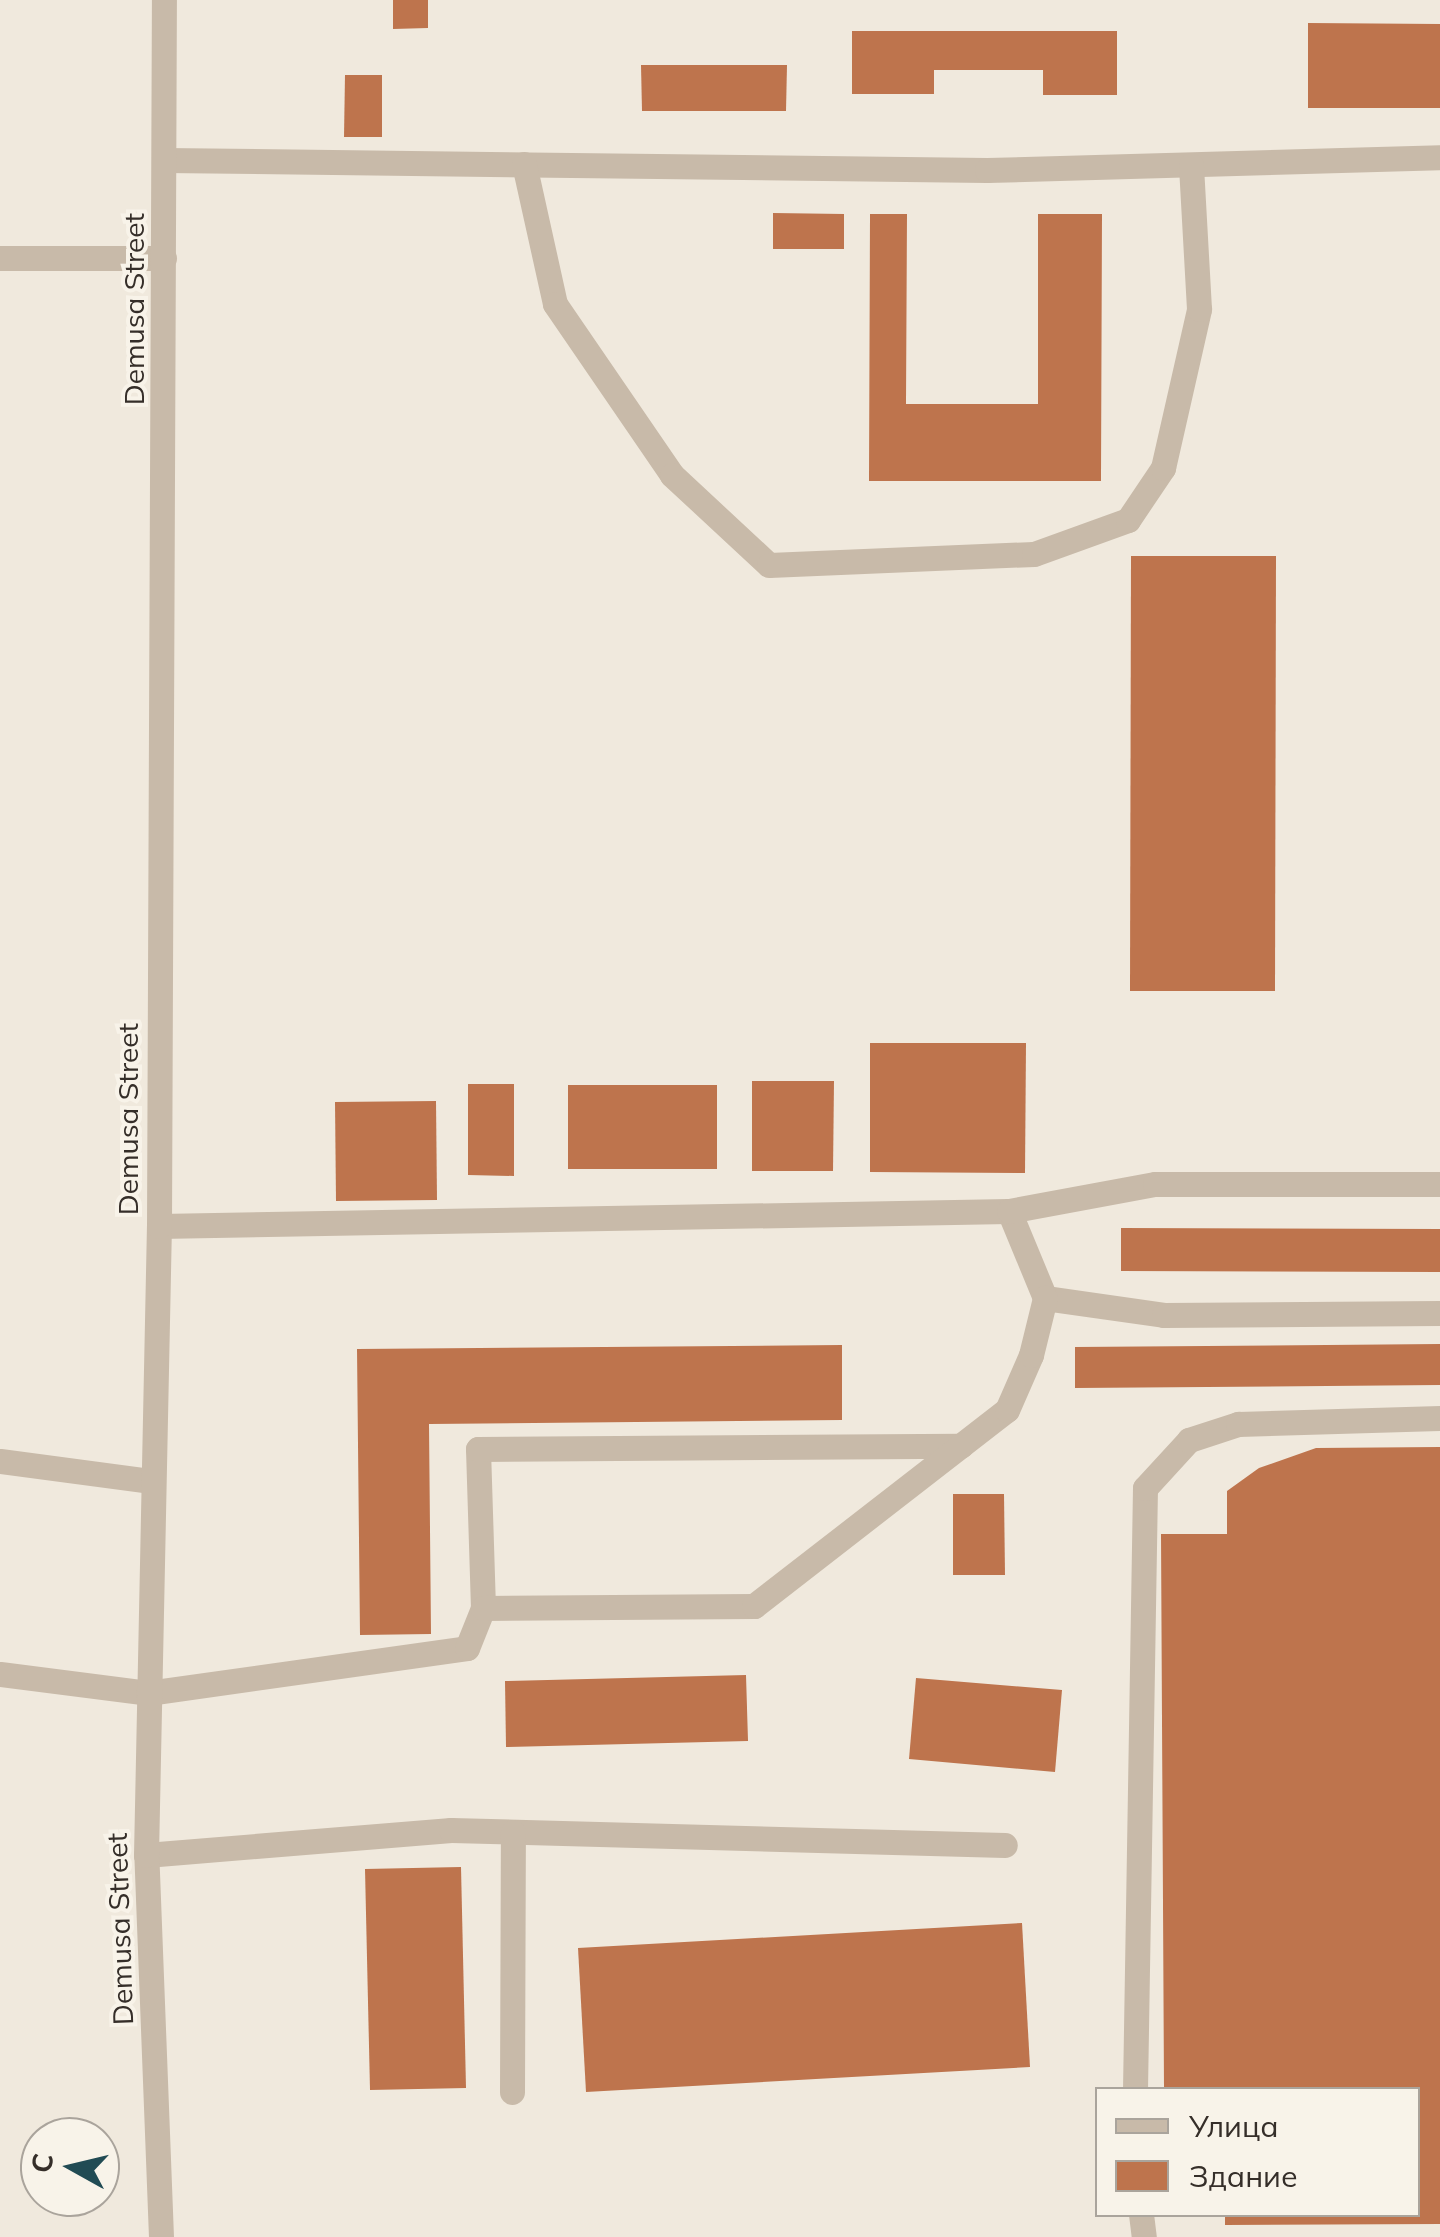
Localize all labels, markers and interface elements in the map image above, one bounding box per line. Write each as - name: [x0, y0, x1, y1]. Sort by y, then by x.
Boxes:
- street label: Demusa Street: [117, 213, 151, 405]
- street label: Demusa Street: [111, 1023, 145, 1215]
- street label: Demusa Street: [100, 1832, 140, 2026]
- legend: [1095, 2087, 1420, 2217]
- text: Улица: [1189, 2107, 1279, 2145]
- north arrow: [20, 2117, 120, 2217]
- text: С: [23, 2151, 60, 2175]
- text: Здание: [1189, 2157, 1298, 2195]

